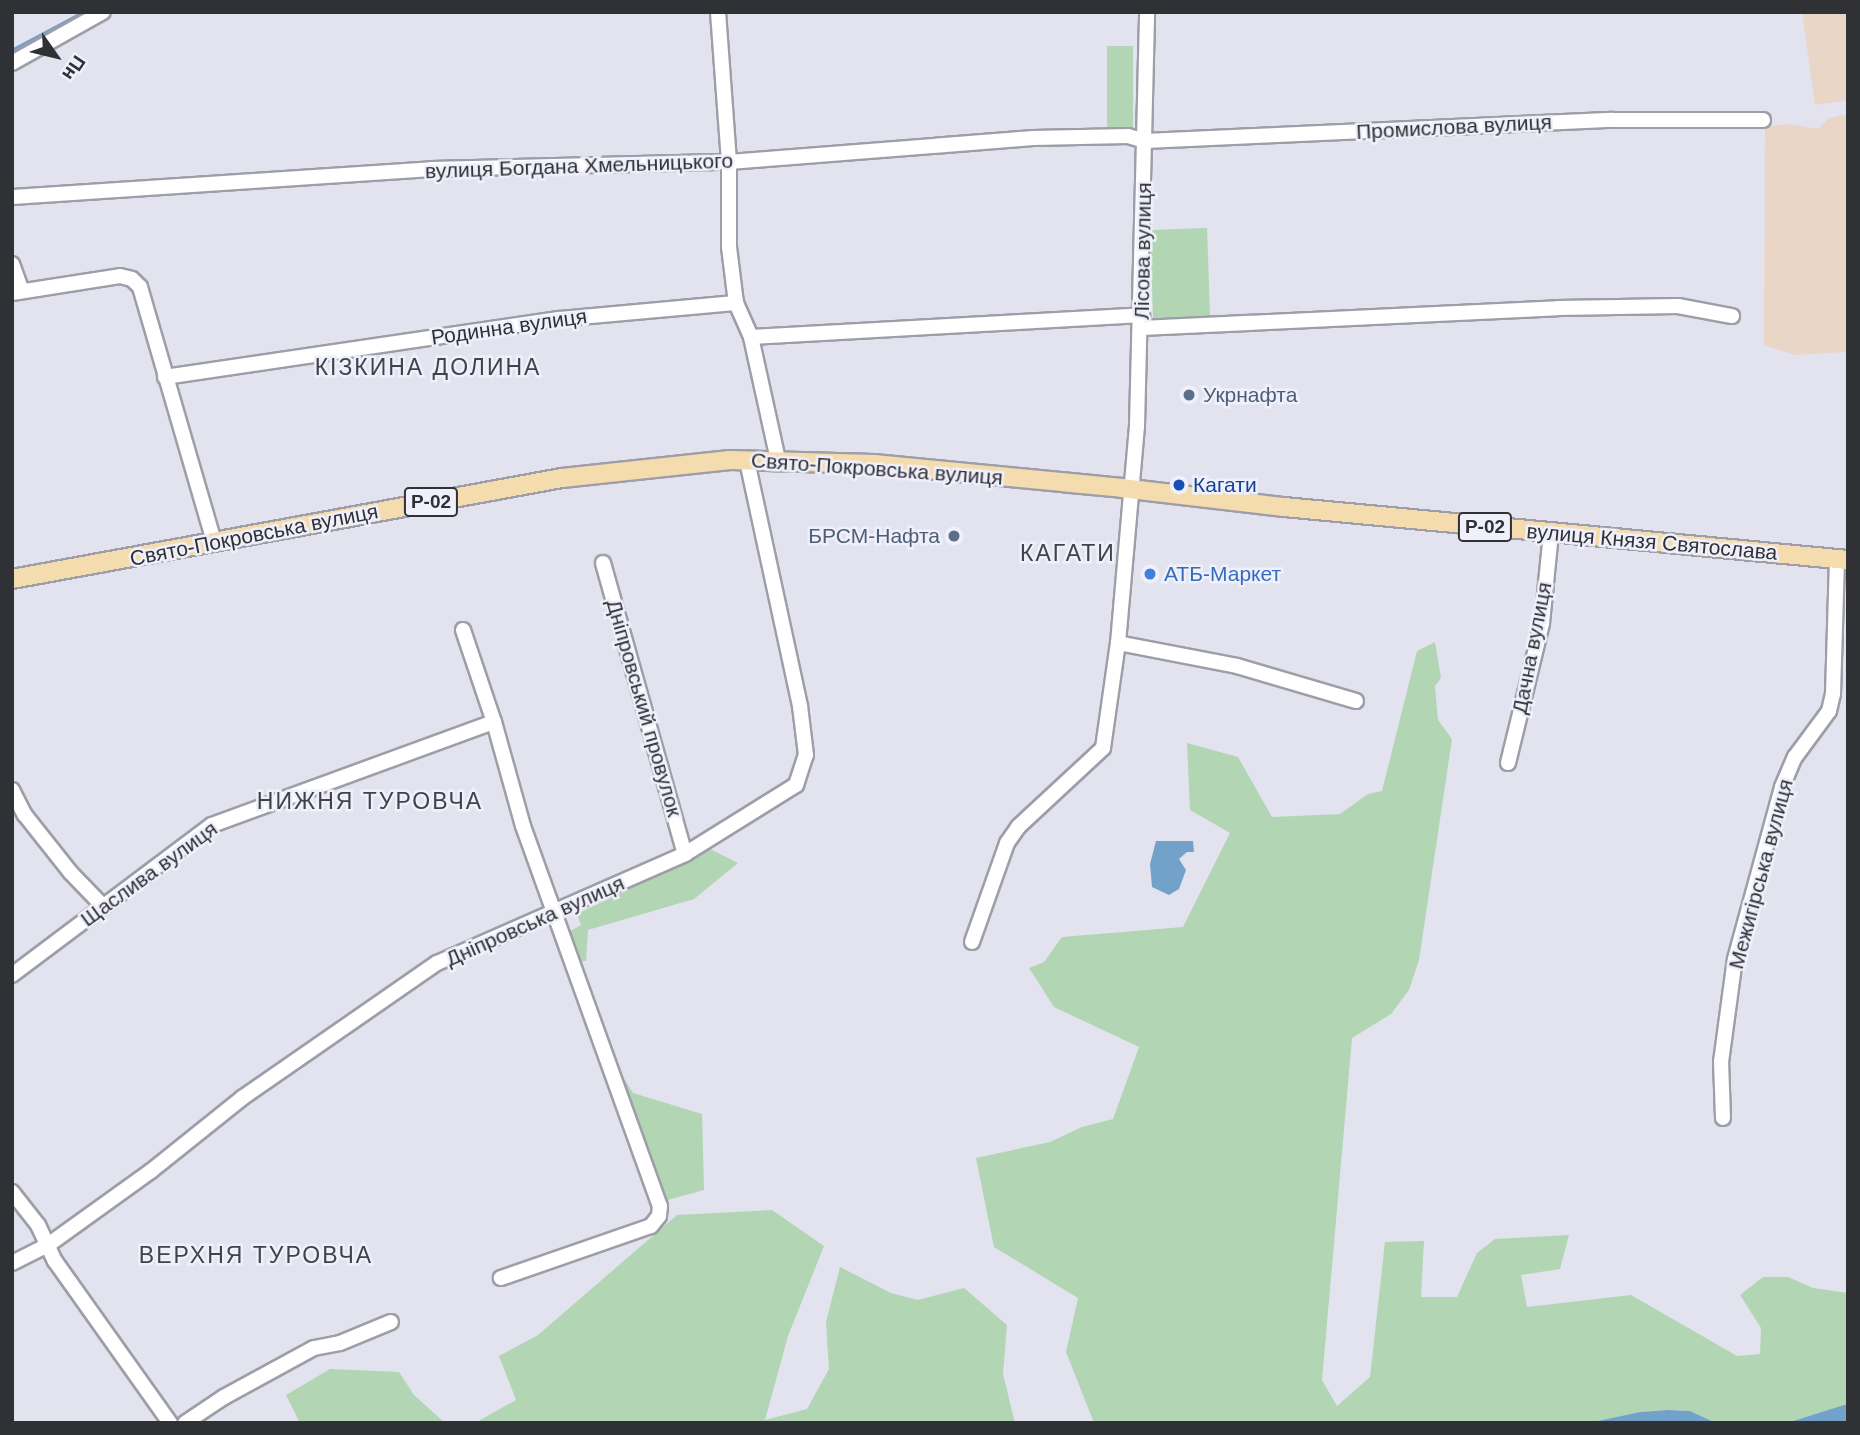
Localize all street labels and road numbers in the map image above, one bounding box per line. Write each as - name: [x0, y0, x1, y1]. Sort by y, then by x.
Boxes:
- street label: Промислова вулиця: [1356, 109, 1552, 145]
- street label: вулиця Богдана Хмельницького: [425, 148, 733, 184]
- street label: Лісова вулиця: [1129, 182, 1157, 320]
- street label: Родинна вулиця: [429, 304, 589, 350]
- street label: Свято-Покровська вулиця: [750, 448, 1004, 490]
- road number: Р-02: [403, 486, 459, 517]
- street label: Свято-Покровська вулиця: [128, 499, 380, 571]
- road number: Р-02: [1457, 512, 1513, 542]
- street label: вулиця Князя Святослава: [1526, 518, 1778, 566]
- street label: Дачна вулиця: [1507, 580, 1557, 716]
- street label: Дніпровський провулок: [601, 596, 687, 820]
- street label: Межигірська вулиця: [1724, 776, 1798, 972]
- street label: Щаслива вулиця: [76, 816, 222, 932]
- street label: Дніпровська вулиця: [442, 870, 628, 972]

